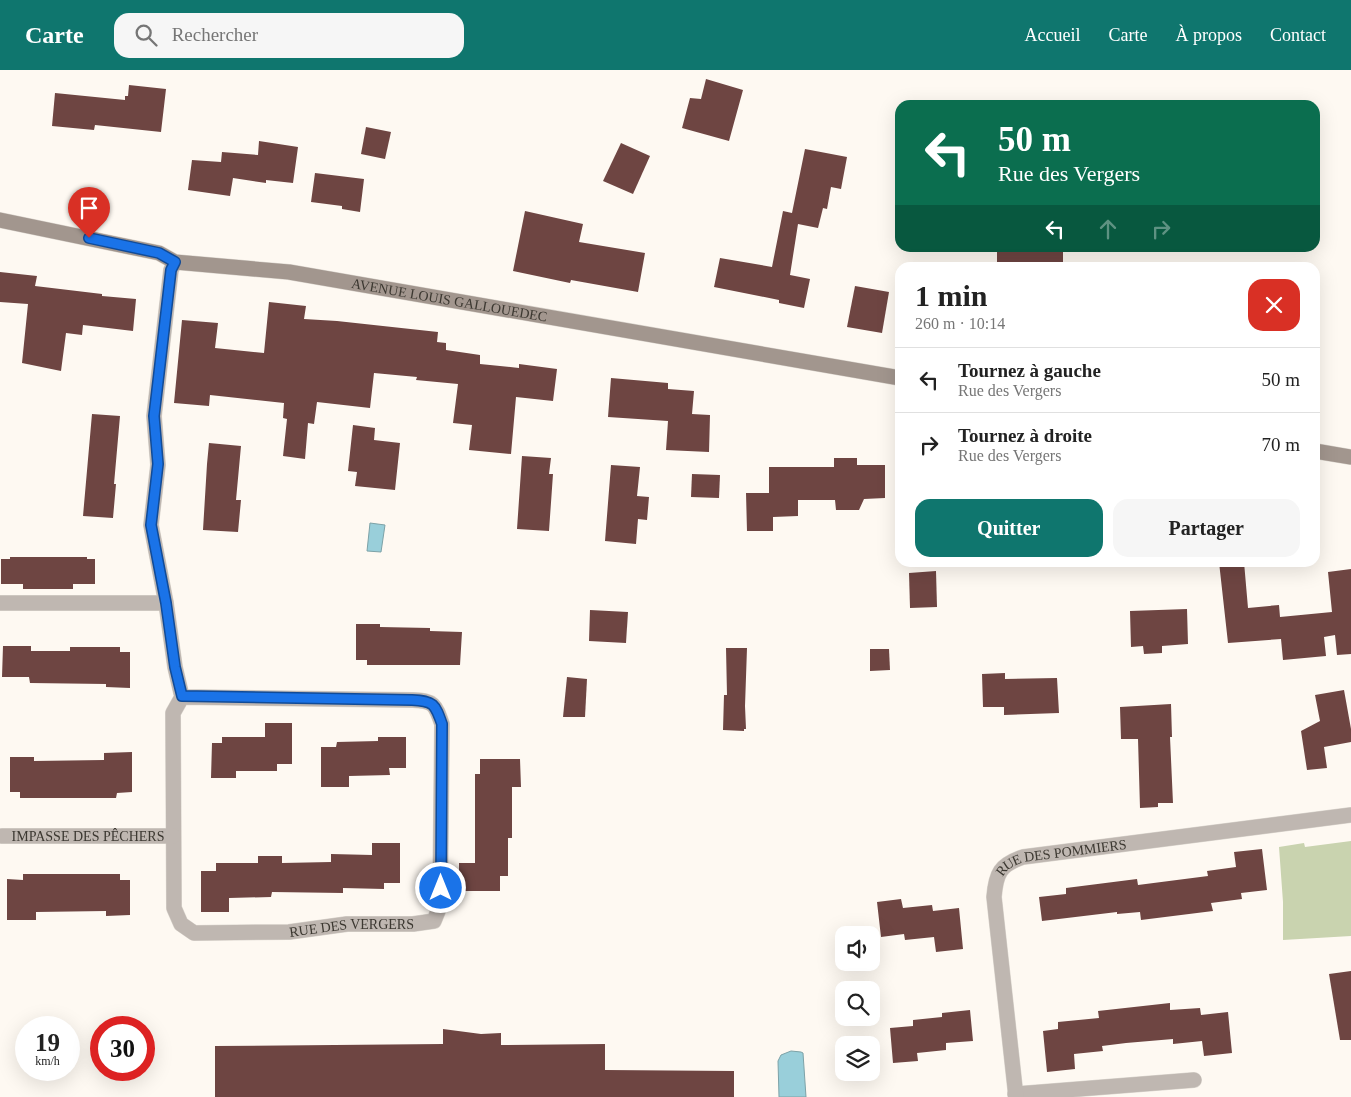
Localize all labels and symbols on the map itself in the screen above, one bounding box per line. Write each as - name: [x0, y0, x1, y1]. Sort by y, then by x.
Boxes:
- pin: [68, 187, 110, 238]
- street label: AVENUE LOUIS GALLOUEDEC: [350, 276, 548, 325]
- street label: IMPASSE DES PÊCHERS: [12, 828, 164, 844]
- street label: RUE DES POMMIERS: [993, 837, 1127, 879]
- position arrow: [414, 861, 466, 913]
- street label: RUE DES VERGERS: [288, 917, 414, 940]
- speed limit sign: 30: [90, 1016, 155, 1081]

